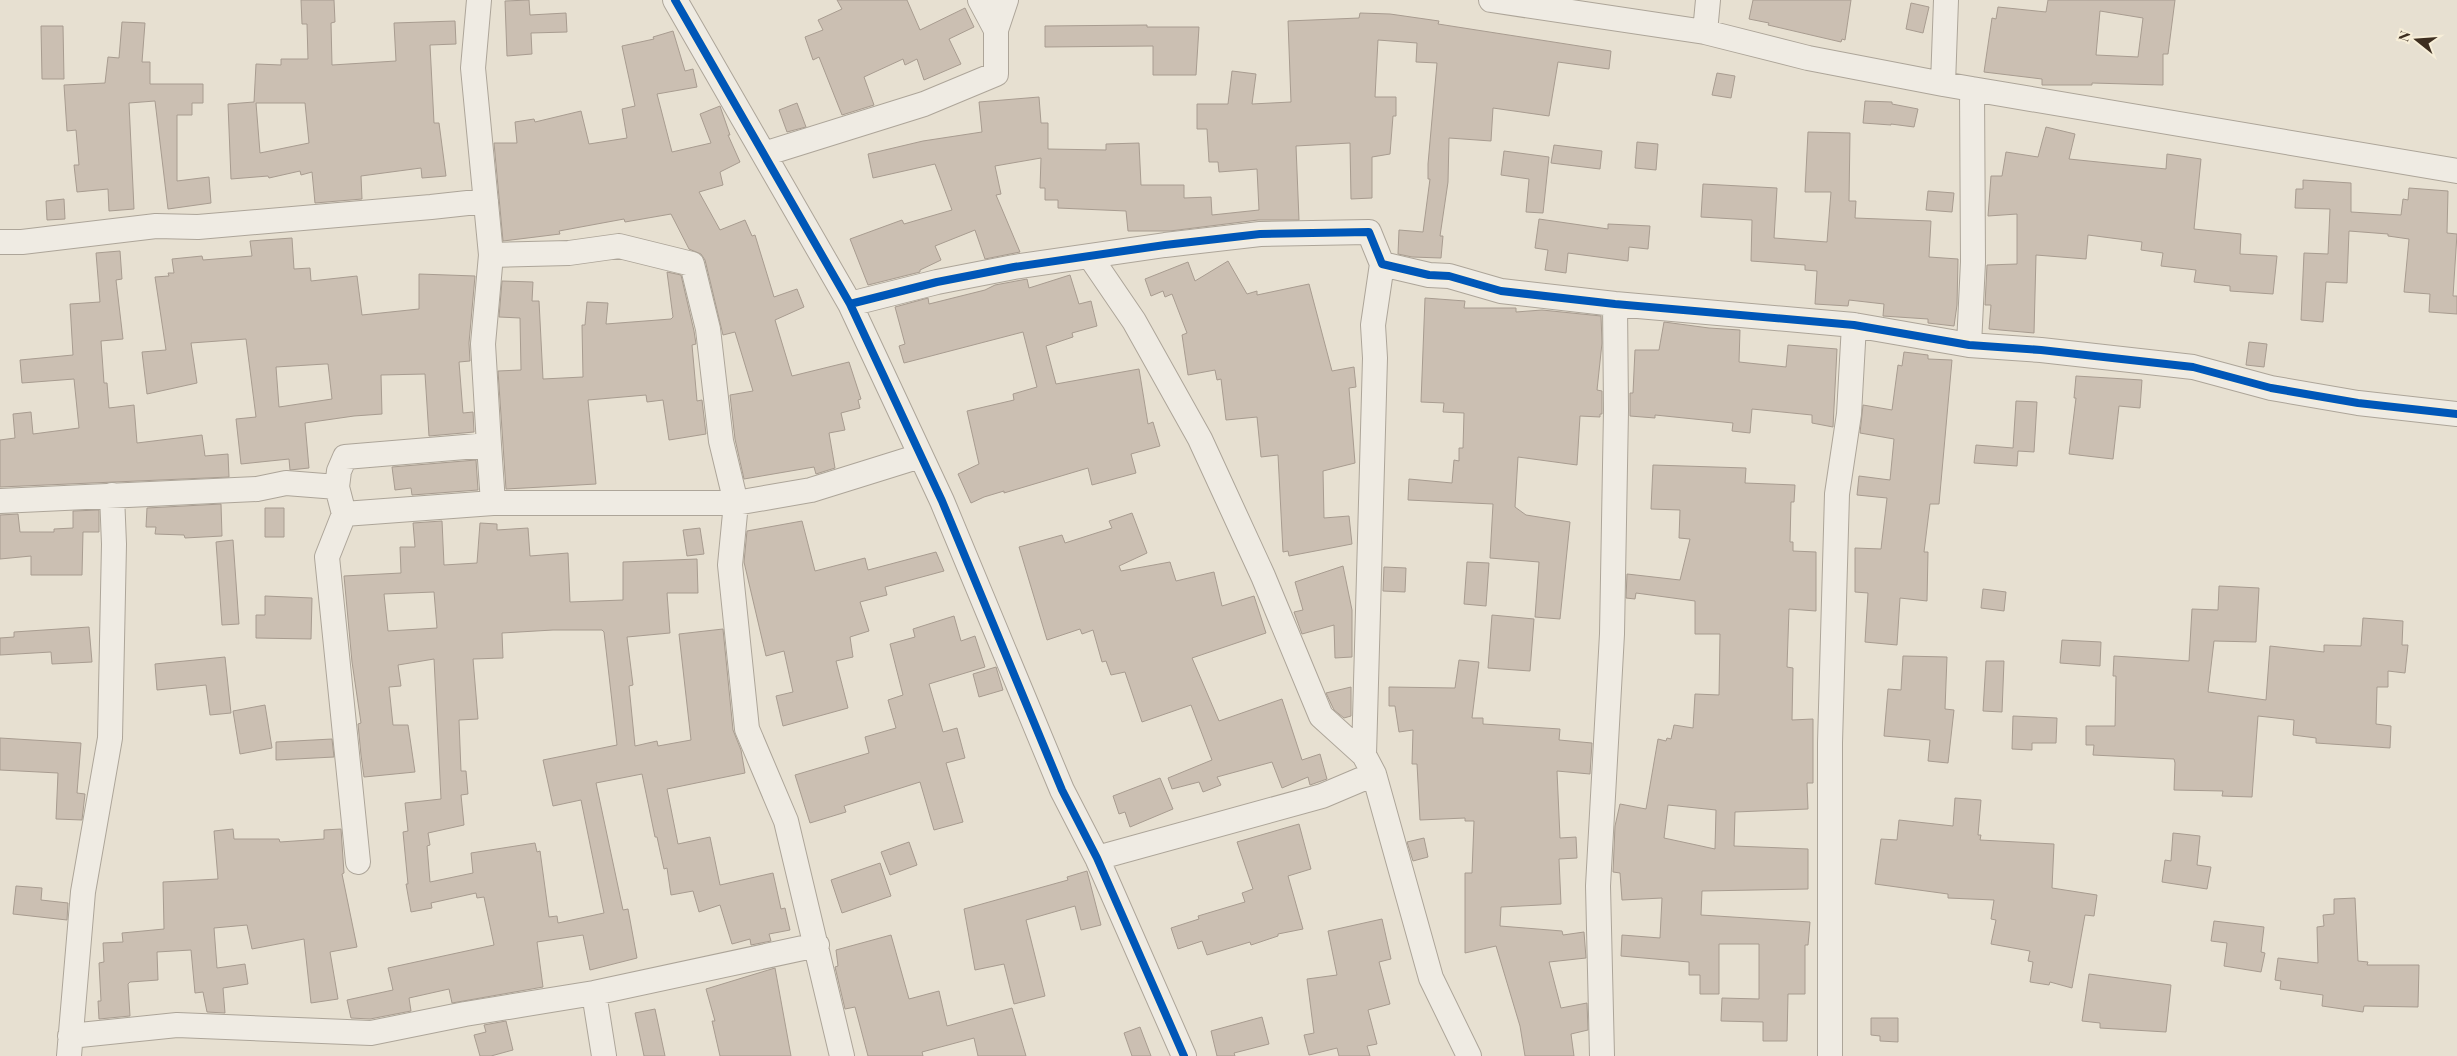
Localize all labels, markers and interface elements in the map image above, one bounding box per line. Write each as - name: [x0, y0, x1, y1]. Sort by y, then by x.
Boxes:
- north arrow: [2392, 15, 2442, 65]
- text: N: [2394, 28, 2415, 44]

